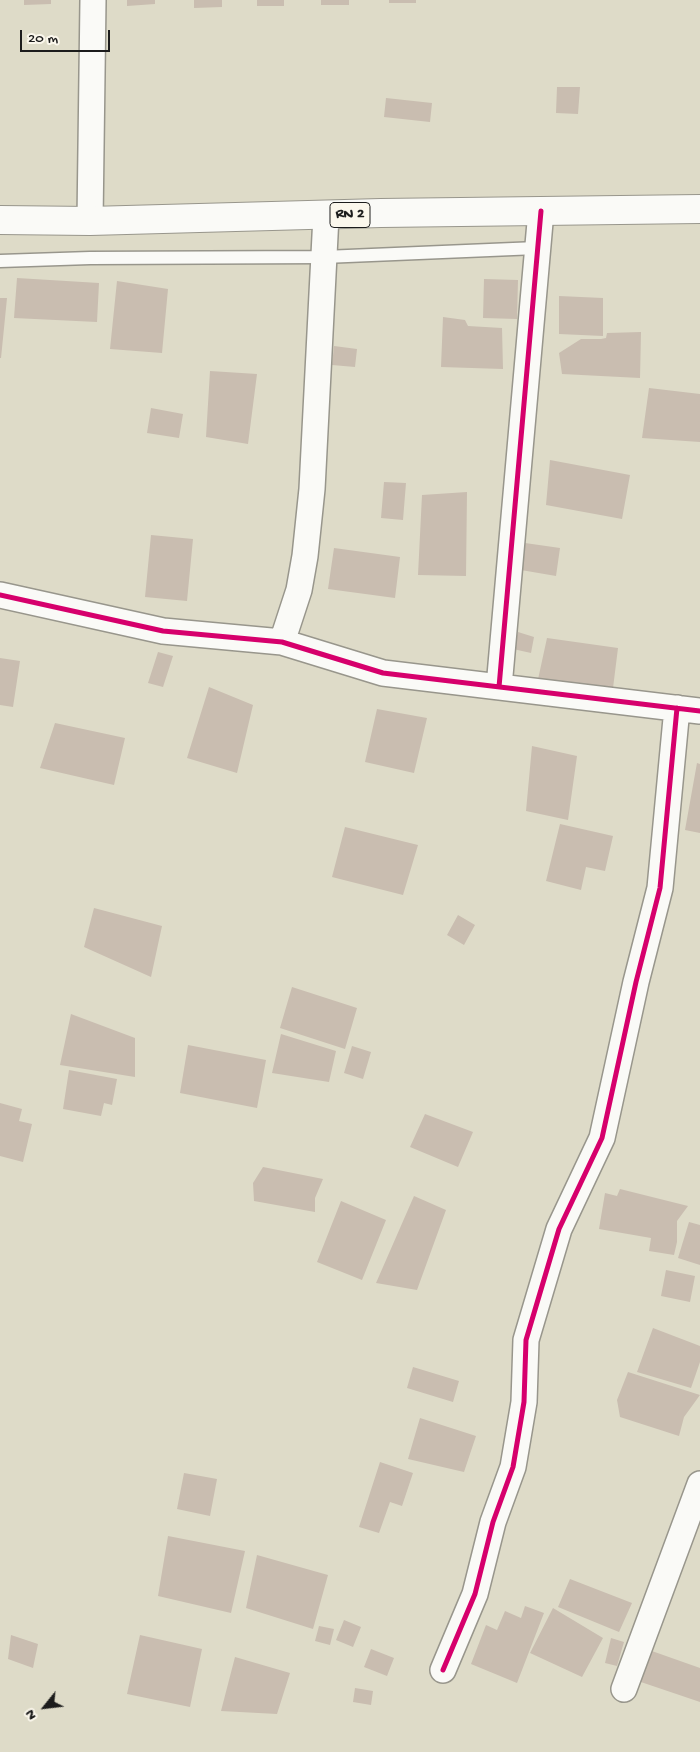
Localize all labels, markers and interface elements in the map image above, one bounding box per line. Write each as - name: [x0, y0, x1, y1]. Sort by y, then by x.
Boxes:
- scale bar: [22, 20, 112, 52]
- text: 20 m: [28, 30, 58, 48]
- road number: RN 2: [330, 202, 370, 228]
- north arrow: [20, 1682, 70, 1732]
- text: N: [22, 1706, 41, 1723]

